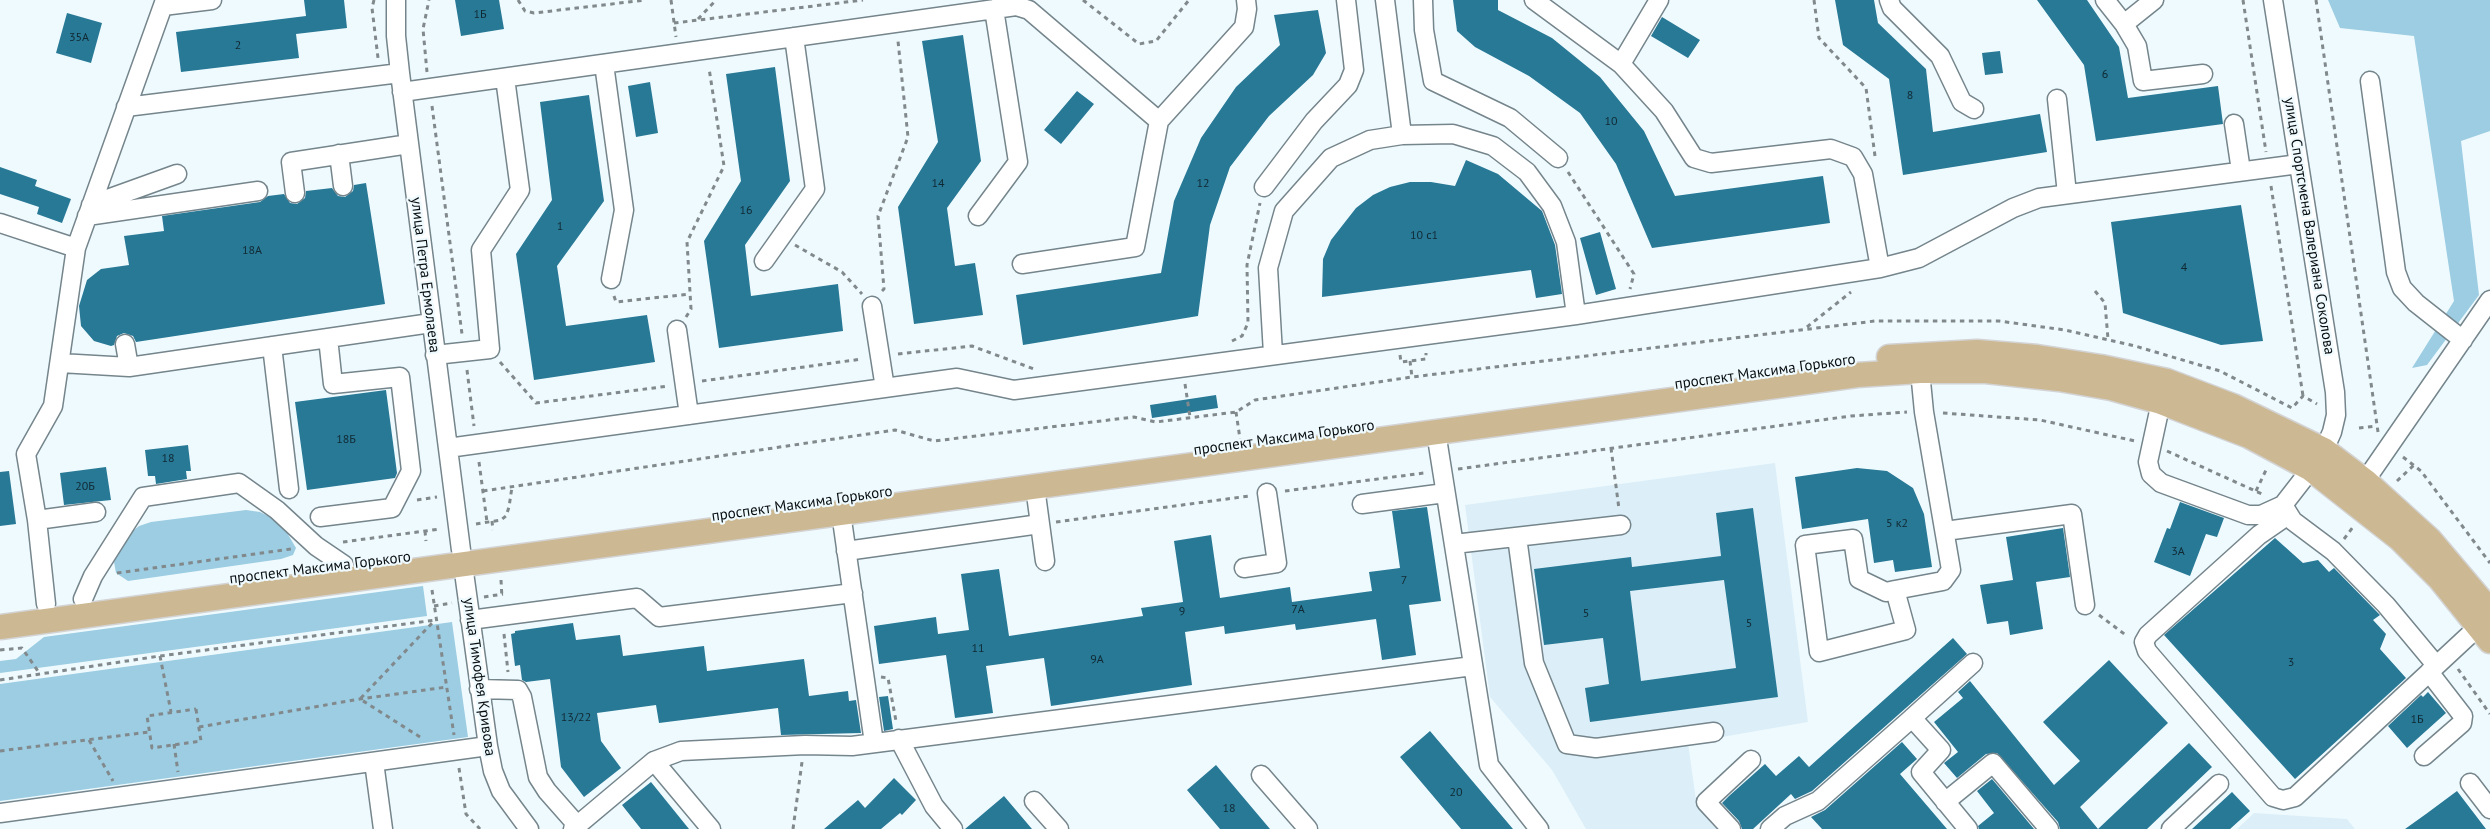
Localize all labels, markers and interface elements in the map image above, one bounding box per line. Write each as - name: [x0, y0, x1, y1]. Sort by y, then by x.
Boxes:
- house number: 1Б: [473, 8, 487, 22]
- house number: 35А: [69, 31, 89, 45]
- house number: 2: [235, 39, 241, 53]
- house number: 6: [2102, 68, 2108, 82]
- house number: 8: [1907, 89, 1913, 103]
- street label: улица Спортсмена Валериана Соколова: [2280, 96, 2338, 356]
- house number: 10: [1604, 115, 1618, 129]
- house number: 14: [931, 177, 945, 191]
- house number: 12: [1196, 177, 1210, 191]
- street label: улица Петра Ермолаева: [407, 196, 443, 354]
- house number: 16: [739, 204, 753, 218]
- house number: 1: [557, 220, 563, 234]
- house number: 10 с1: [1410, 229, 1438, 243]
- house number: 18А: [242, 244, 262, 258]
- house number: 4: [2181, 261, 2187, 275]
- street label: проспект Максима Горького: [1673, 350, 1857, 394]
- street label: проспект Максима Горького: [1192, 416, 1376, 460]
- house number: 18Б: [336, 433, 356, 447]
- house number: 18: [161, 452, 175, 466]
- house number: 20Б: [75, 480, 95, 494]
- street label: проспект Максима Горького: [710, 482, 894, 526]
- house number: 5 к2: [1886, 517, 1908, 531]
- house number: 3А: [2171, 545, 2185, 559]
- street label: проспект Максима Горького: [228, 548, 412, 588]
- house number: 7: [1401, 574, 1407, 588]
- street label: улица Тимофея Кривова: [459, 597, 499, 757]
- house number: 7А: [1291, 603, 1305, 617]
- house number: 9: [1179, 605, 1185, 619]
- house number: 5: [1583, 607, 1589, 621]
- house number: 5: [1746, 617, 1752, 631]
- house number: 11: [971, 642, 985, 656]
- house number: 9А: [1090, 653, 1104, 667]
- house number: 3: [2288, 656, 2294, 670]
- house number: 13/22: [561, 711, 591, 725]
- house number: 1Б: [2410, 713, 2424, 727]
- house number: 20: [1449, 786, 1463, 800]
- house number: 18: [1222, 802, 1236, 816]

